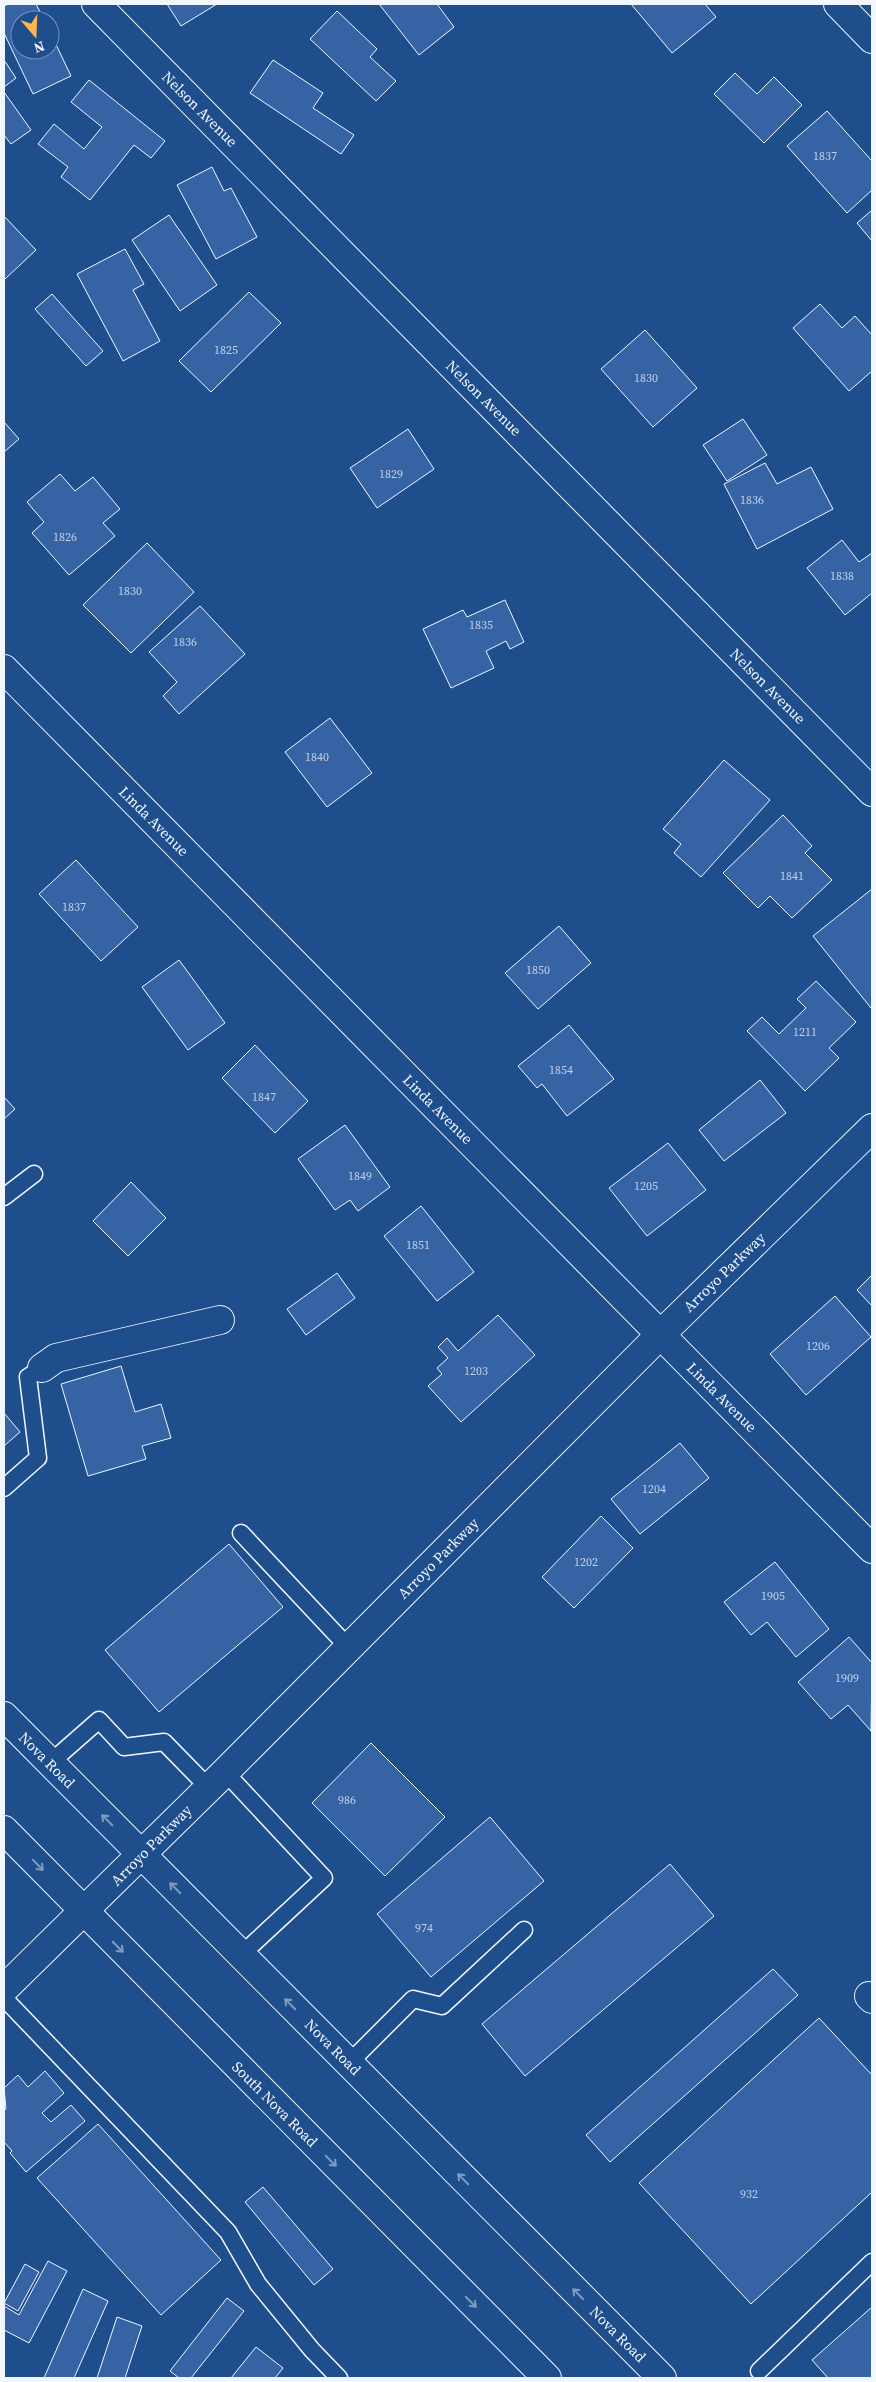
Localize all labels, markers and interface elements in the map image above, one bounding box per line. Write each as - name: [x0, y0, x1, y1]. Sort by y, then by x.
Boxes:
- north arrow: [10, 10, 60, 60]
- text: N: [31, 36, 47, 58]
- street label: Nelson Avenue: [157, 66, 243, 152]
- house number: 1837: [813, 148, 837, 164]
- house number: 1825: [214, 342, 238, 358]
- street label: Nelson Avenue: [441, 355, 527, 441]
- house number: 1830: [634, 370, 658, 386]
- house number: 1829: [379, 466, 403, 482]
- house number: 1836: [740, 492, 764, 508]
- house number: 1826: [53, 529, 77, 545]
- house number: 1838: [830, 568, 854, 584]
- house number: 1830: [118, 583, 142, 599]
- house number: 1835: [469, 617, 493, 633]
- house number: 1836: [173, 634, 197, 650]
- street label: Nelson Avenue: [725, 643, 811, 729]
- house number: 1840: [305, 749, 329, 765]
- street label: Linda Avenue: [114, 781, 194, 861]
- house number: 1841: [780, 868, 804, 884]
- house number: 1837: [62, 899, 86, 915]
- house number: 1850: [526, 962, 550, 978]
- house number: 1211: [793, 1024, 817, 1040]
- house number: 1854: [549, 1062, 573, 1078]
- street label: Linda Avenue: [398, 1069, 478, 1149]
- house number: 1847: [252, 1089, 276, 1105]
- house number: 1849: [348, 1168, 372, 1184]
- house number: 1205: [634, 1178, 658, 1194]
- street label: Arroyo Parkway: [678, 1227, 770, 1317]
- house number: 1851: [406, 1237, 430, 1253]
- house number: 1206: [806, 1338, 830, 1354]
- street label: Linda Avenue: [682, 1357, 762, 1437]
- house number: 1203: [464, 1363, 488, 1379]
- house number: 1204: [642, 1481, 666, 1497]
- street label: Arroyo Parkway: [393, 1513, 483, 1603]
- house number: 1202: [574, 1554, 598, 1570]
- house number: 1905: [761, 1588, 785, 1604]
- house number: 1909: [835, 1670, 859, 1686]
- street label: Nova Road: [14, 1727, 80, 1793]
- house number: 986: [338, 1792, 356, 1808]
- street label: Arroyo Parkway: [106, 1800, 196, 1890]
- one-way arrow: [101, 1814, 113, 1826]
- one-way arrow: [32, 1858, 44, 1871]
- one-way arrow: [169, 1882, 181, 1895]
- house number: 974: [415, 1920, 433, 1936]
- one-way arrow: [112, 1940, 124, 1952]
- one-way arrow: [283, 1998, 296, 2010]
- street label: Nova Road: [300, 2014, 366, 2080]
- street label: South Nova Road: [227, 2056, 323, 2152]
- one-way arrow: [325, 2155, 337, 2167]
- one-way arrow: [458, 2173, 470, 2185]
- house number: 932: [740, 2186, 758, 2202]
- one-way arrow: [572, 2288, 584, 2300]
- one-way arrow: [465, 2296, 477, 2308]
- street label: Nova Road: [585, 2301, 651, 2367]

